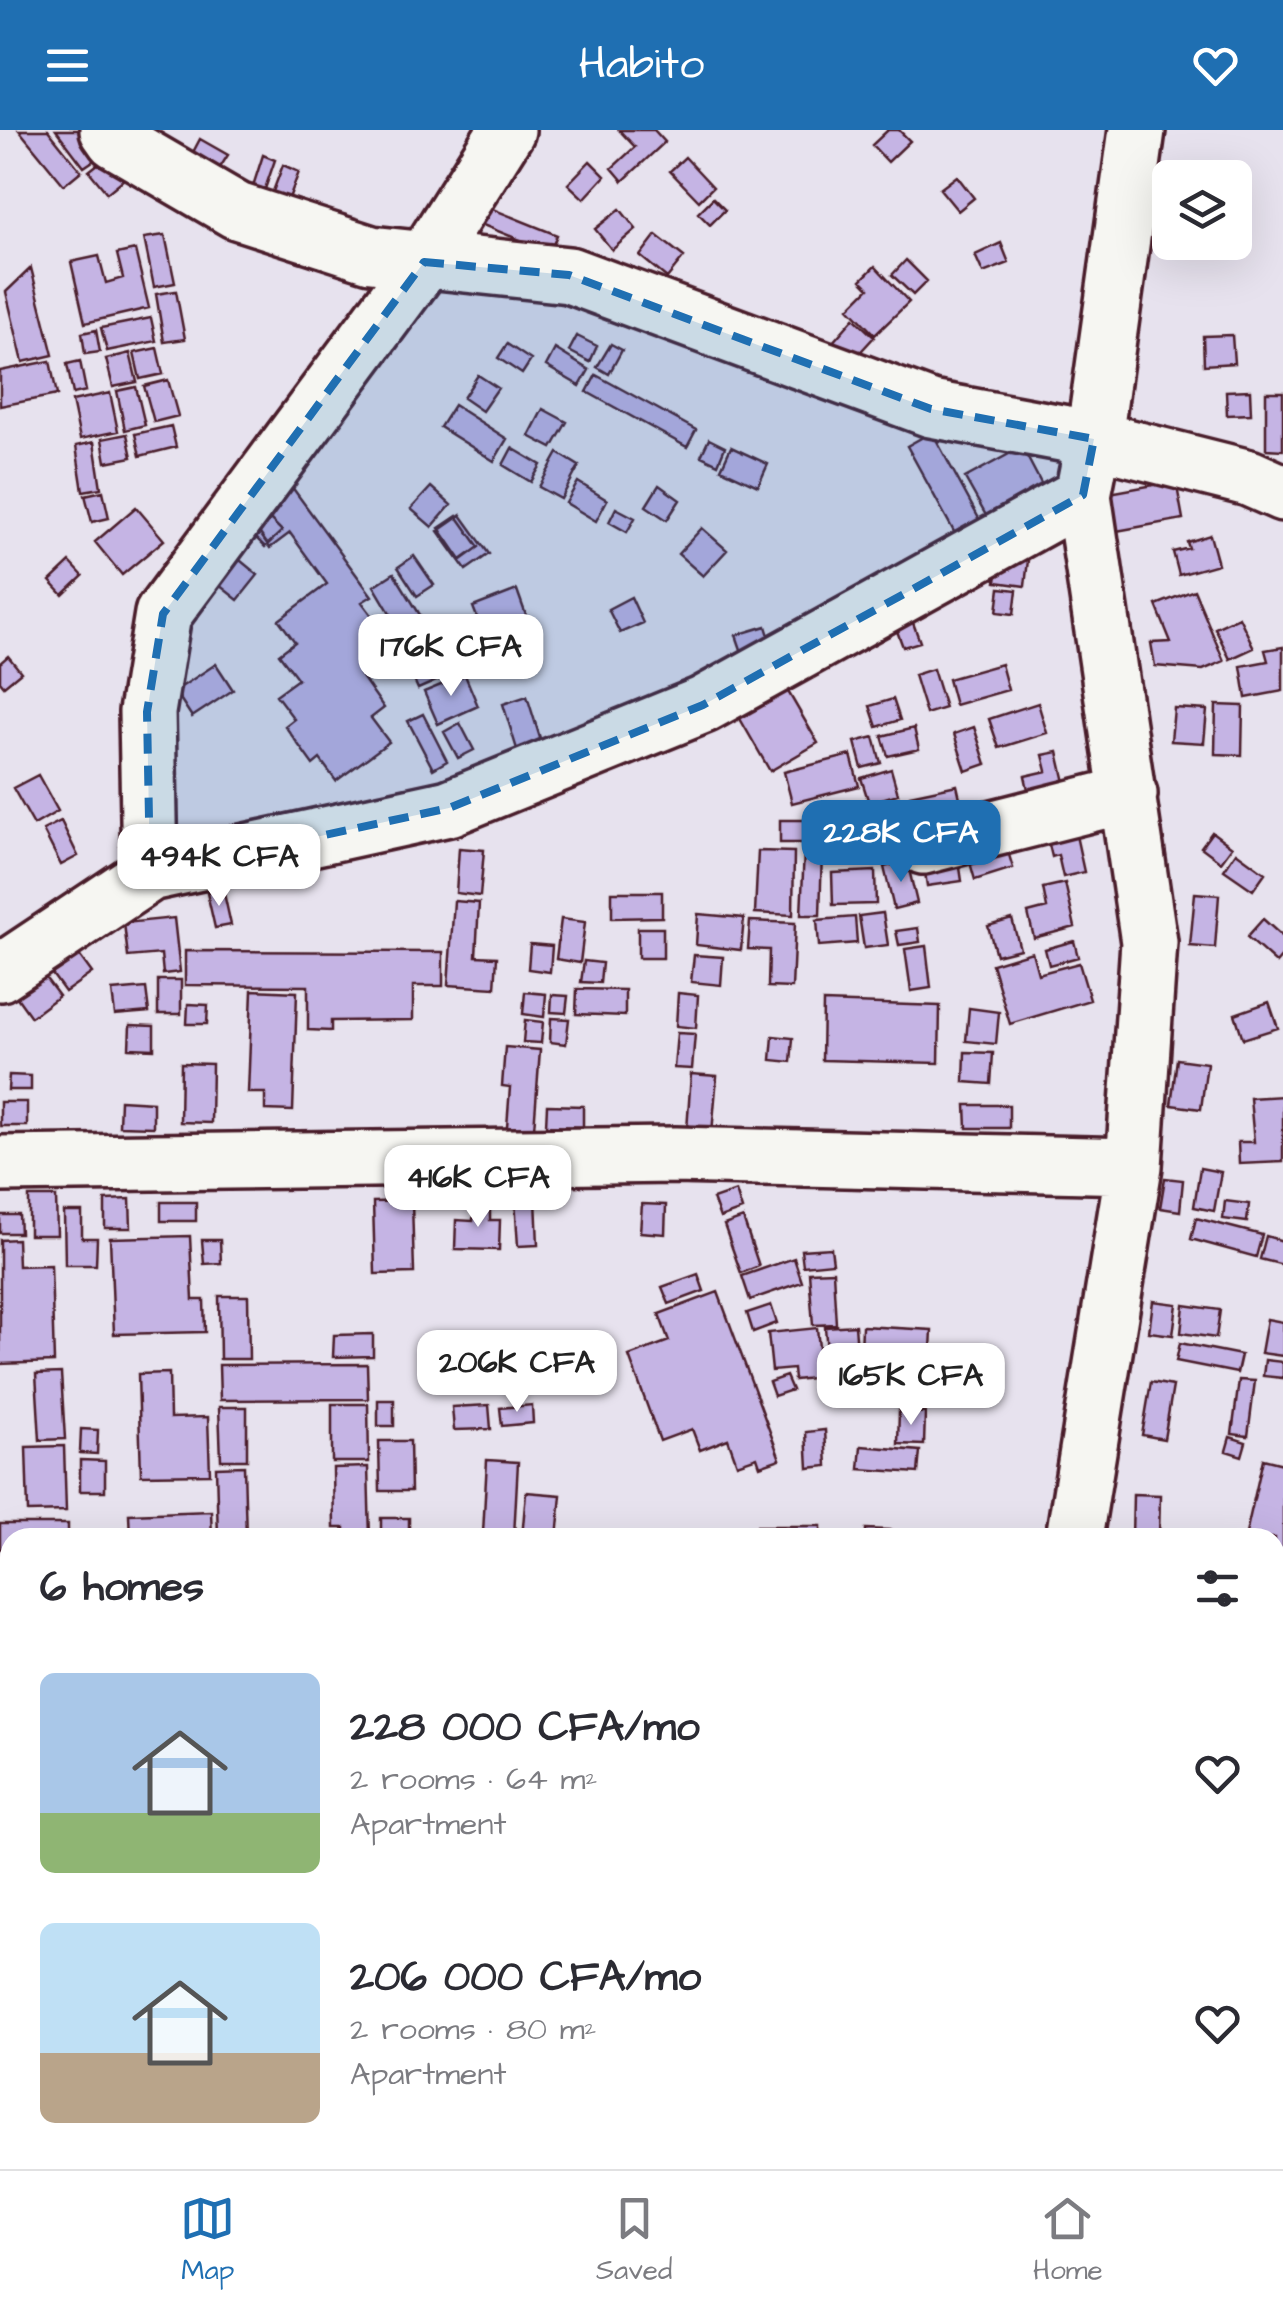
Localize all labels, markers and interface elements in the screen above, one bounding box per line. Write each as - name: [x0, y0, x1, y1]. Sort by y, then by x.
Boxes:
- text: Habito: [579, 34, 704, 96]
- icon: menu: [40, 38, 95, 93]
- icon: heart: [1188, 38, 1243, 93]
- map controls: [1152, 160, 1252, 260]
- button: layers: [1152, 160, 1252, 260]
- pin: 176K CFA: [348, 614, 554, 699]
- text: 176K CFA: [380, 624, 522, 669]
- pin: 228K CFA: [798, 800, 1004, 885]
- text: 228K CFA: [824, 810, 978, 855]
- pin: 494K CFA: [116, 824, 322, 909]
- text: 494K CFA: [139, 834, 299, 879]
- pin: 416K CFA: [375, 1145, 581, 1230]
- text: 416K CFA: [406, 1155, 550, 1200]
- pin: 206K CFA: [414, 1330, 620, 1415]
- text: 206K CFA: [439, 1340, 595, 1385]
- pin: 165K CFA: [808, 1343, 1014, 1428]
- text: 165K CFA: [839, 1353, 983, 1398]
- text: 6 homes: [40, 1559, 204, 1617]
- icon: filters: [1190, 1561, 1245, 1616]
- text: 228 000 CFA/mo: [350, 1699, 700, 1757]
- icon: home: [120, 1713, 240, 1833]
- icon: heart: [1190, 1746, 1245, 1801]
- text: 2 rooms · 64 m²: [350, 1757, 597, 1802]
- text: Apartment: [350, 1802, 506, 1847]
- text: 206 000 CFA/mo: [350, 1949, 701, 2007]
- icon: home: [120, 1963, 240, 2083]
- icon: heart: [1190, 1996, 1245, 2051]
- text: 2 rooms · 80 m²: [350, 2007, 597, 2052]
- text: Apartment: [350, 2052, 506, 2097]
- tab: Map: [180, 2191, 235, 2290]
- tab: Saved: [596, 2191, 672, 2290]
- tab: Home: [1033, 2191, 1103, 2290]

